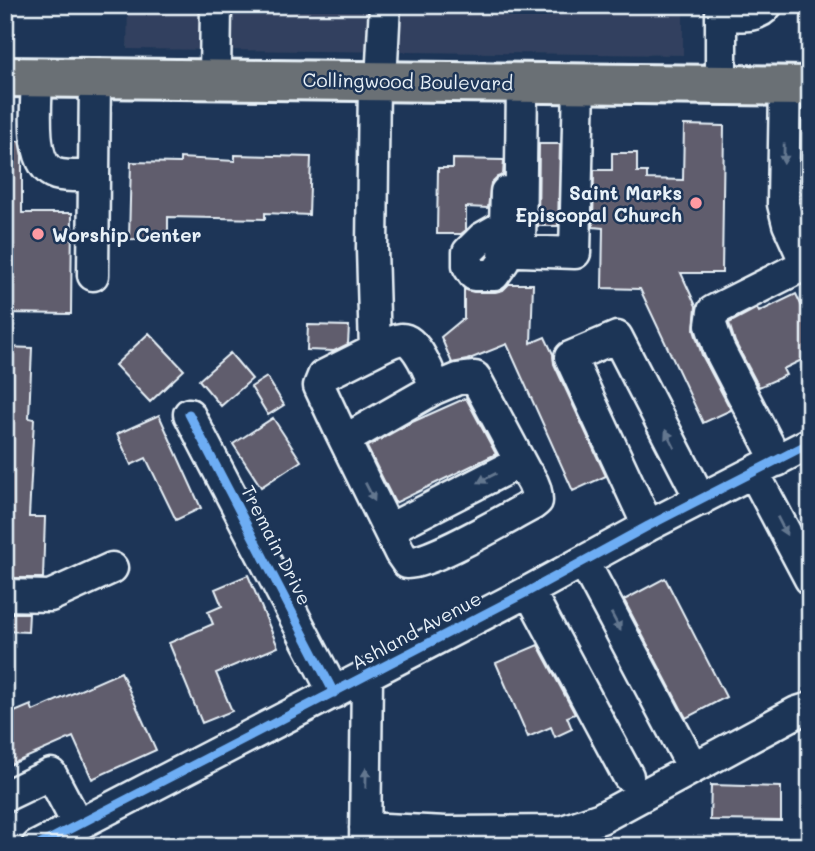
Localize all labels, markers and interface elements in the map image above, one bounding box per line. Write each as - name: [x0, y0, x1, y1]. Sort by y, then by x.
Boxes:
- street label: Collingwood Boulevard: [302, 67, 514, 95]
- one-way arrow: [778, 144, 789, 166]
- place label: Saint Marks Episcopal Church: [515, 180, 682, 227]
- marker: Saint Marks Episcopal Church: [688, 195, 704, 211]
- place label: Worship Center: [52, 222, 202, 247]
- marker: Worship Center: [30, 226, 46, 242]
- one-way arrow: [664, 429, 676, 449]
- one-way arrow: [477, 473, 497, 484]
- street label: Tremain Drive: [236, 481, 318, 609]
- one-way arrow: [365, 482, 376, 502]
- one-way arrow: [776, 516, 788, 536]
- street label: Ashland Avenue: [347, 585, 485, 675]
- one-way arrow: [610, 612, 621, 632]
- one-way arrow: [360, 766, 372, 788]

